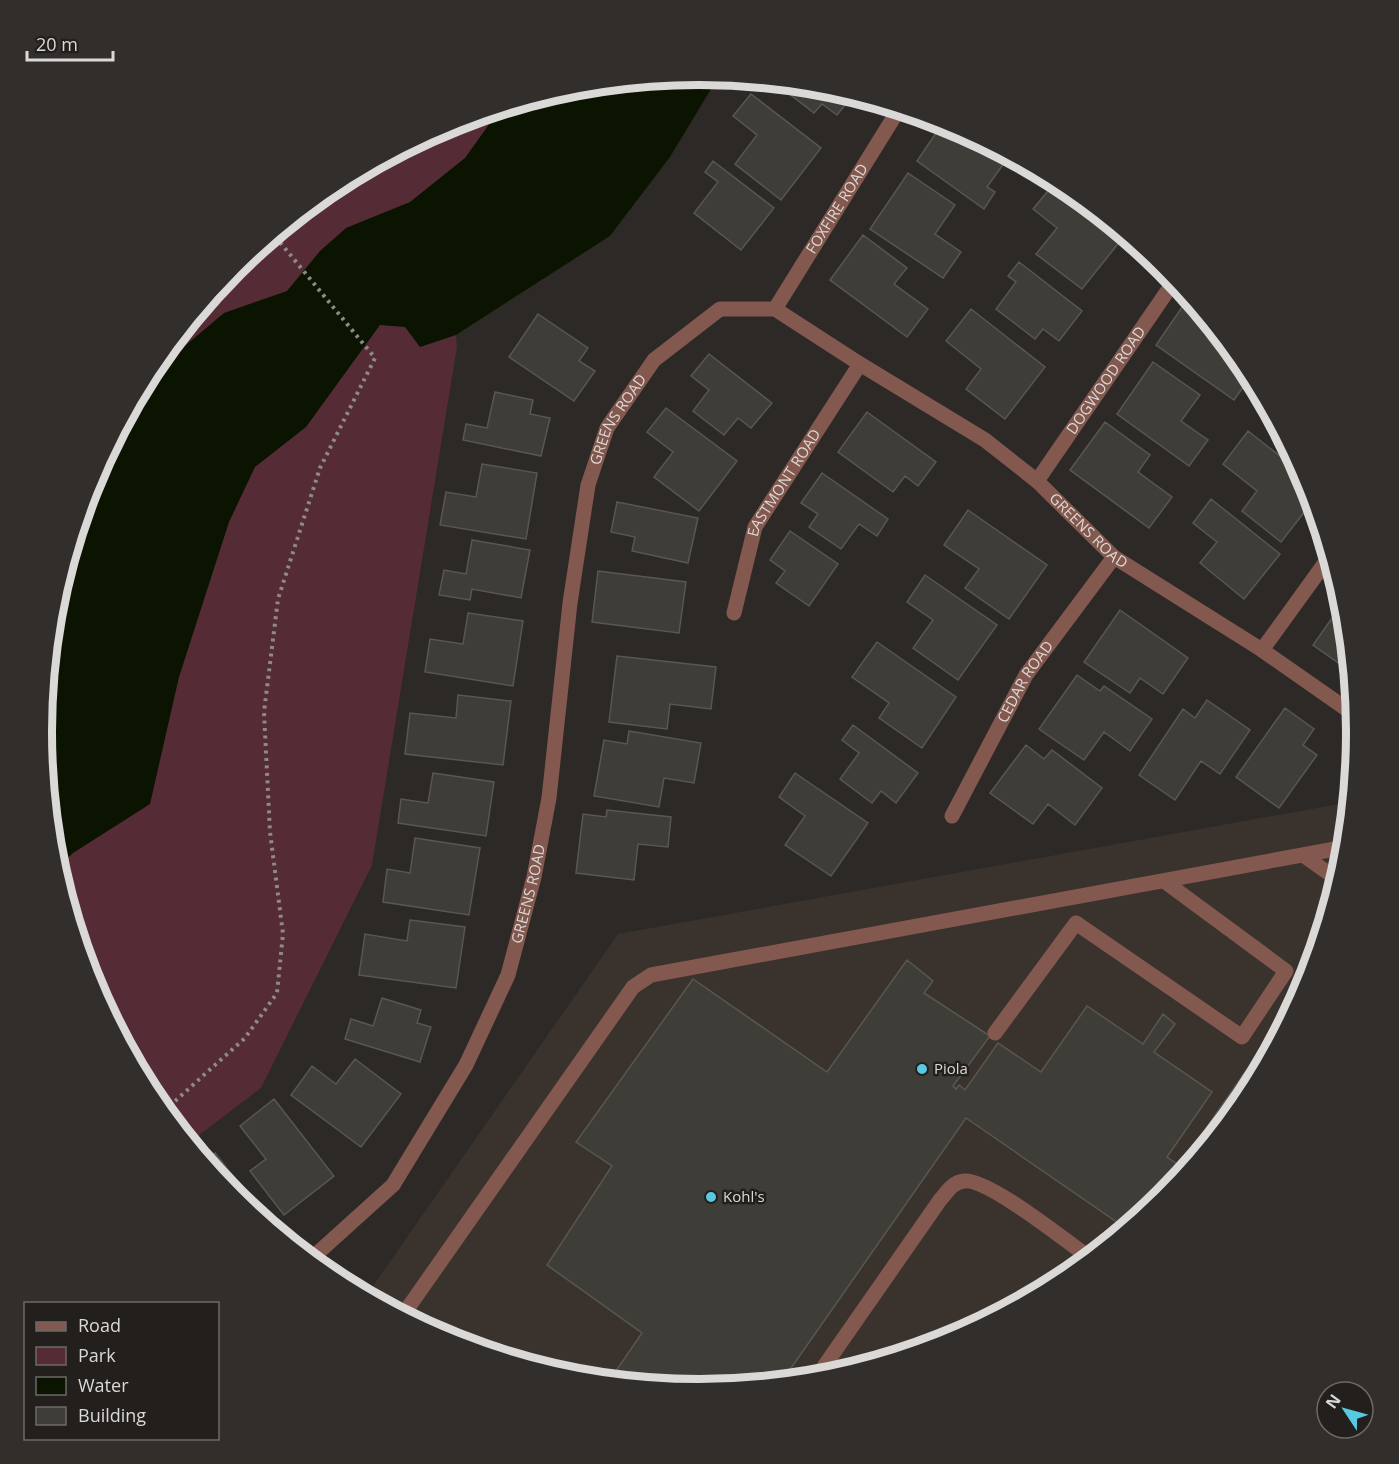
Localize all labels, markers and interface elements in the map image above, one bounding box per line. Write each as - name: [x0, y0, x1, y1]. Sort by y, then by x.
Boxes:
- scale bar: [27, 24, 112, 62]
- text: 20 m: [36, 32, 78, 56]
- street label: FOXFIRE ROAD: [801, 159, 872, 257]
- street label: DOGWOOD ROAD: [1061, 322, 1149, 438]
- street label: GREENS ROAD: [584, 370, 650, 467]
- street label: EASTMONT ROAD: [742, 425, 825, 539]
- street label: GREENS ROAD: [1045, 488, 1132, 572]
- street label: CEDAR ROAD: [992, 636, 1057, 726]
- street label: GREENS ROAD: [506, 842, 549, 945]
- place label: Piola: [934, 1058, 968, 1078]
- marker: Piola: [915, 1062, 929, 1076]
- place label: Kohl's: [723, 1186, 765, 1206]
- marker: Kohl's: [704, 1190, 718, 1204]
- legend: [24, 1302, 219, 1440]
- text: Road: [78, 1313, 121, 1337]
- text: Park: [78, 1343, 116, 1367]
- text: Water: [78, 1373, 129, 1397]
- north arrow: [1315, 1380, 1375, 1440]
- text: N: [1320, 1389, 1346, 1413]
- text: Building: [78, 1403, 146, 1427]

